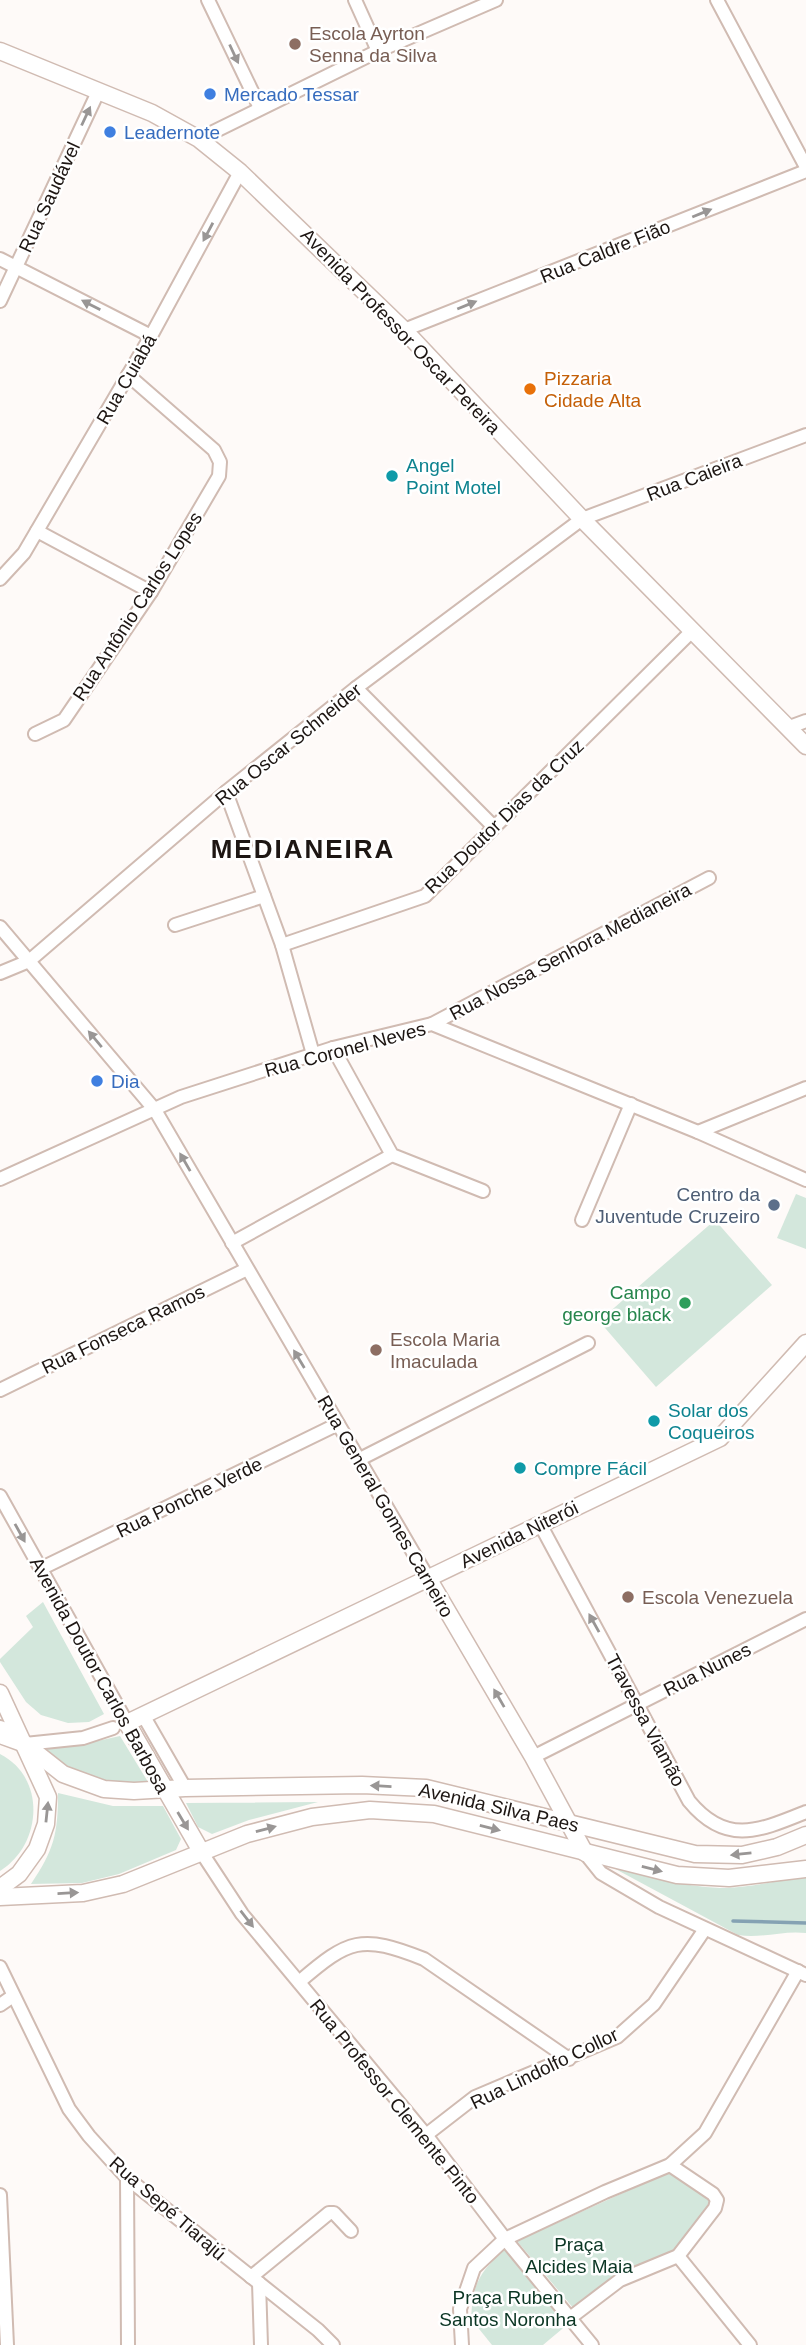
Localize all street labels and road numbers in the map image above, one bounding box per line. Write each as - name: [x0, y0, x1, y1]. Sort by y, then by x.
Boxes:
- street label: Rua Saudável: [15, 139, 84, 256]
- street label: Rua Caldre Fião: [537, 216, 673, 287]
- street label: Avenida Professor Oscar Pereira: [297, 224, 505, 439]
- street label: Rua Cuiabá: [92, 330, 161, 428]
- street label: Rua Caieira: [644, 450, 745, 505]
- street label: Rua Antônio Carlos Lopes: [68, 508, 206, 705]
- street label: Rua Oscar Schneider: [211, 679, 366, 810]
- street label: Rua Doutor Dias da Cruz: [421, 735, 588, 898]
- street label: Rua Nossa Senhora Medianeira: [446, 879, 695, 1024]
- street label: Rua Coronel Neves: [262, 1018, 428, 1081]
- street label: Rua Fonseca Ramos: [38, 1281, 208, 1378]
- street label: Rua General Gomes Carneiro: [313, 1392, 458, 1621]
- street label: Rua Ponche Verde: [113, 1453, 266, 1542]
- street label: Avenida Niterói: [457, 1497, 582, 1572]
- street label: Avenida Doutor Carlos Barbosa: [26, 1553, 174, 1797]
- street label: Rua Nunes: [660, 1639, 754, 1700]
- street label: Travessa Viamão: [602, 1650, 689, 1790]
- street label: Avenida Silva Paes: [417, 1779, 581, 1836]
- street label: Rua Professor Clemente Pinto: [306, 1995, 484, 2208]
- street label: Rua Lindolfo Collor: [467, 2023, 622, 2113]
- street label: Rua Sepé Tiarajú: [105, 2152, 230, 2264]

